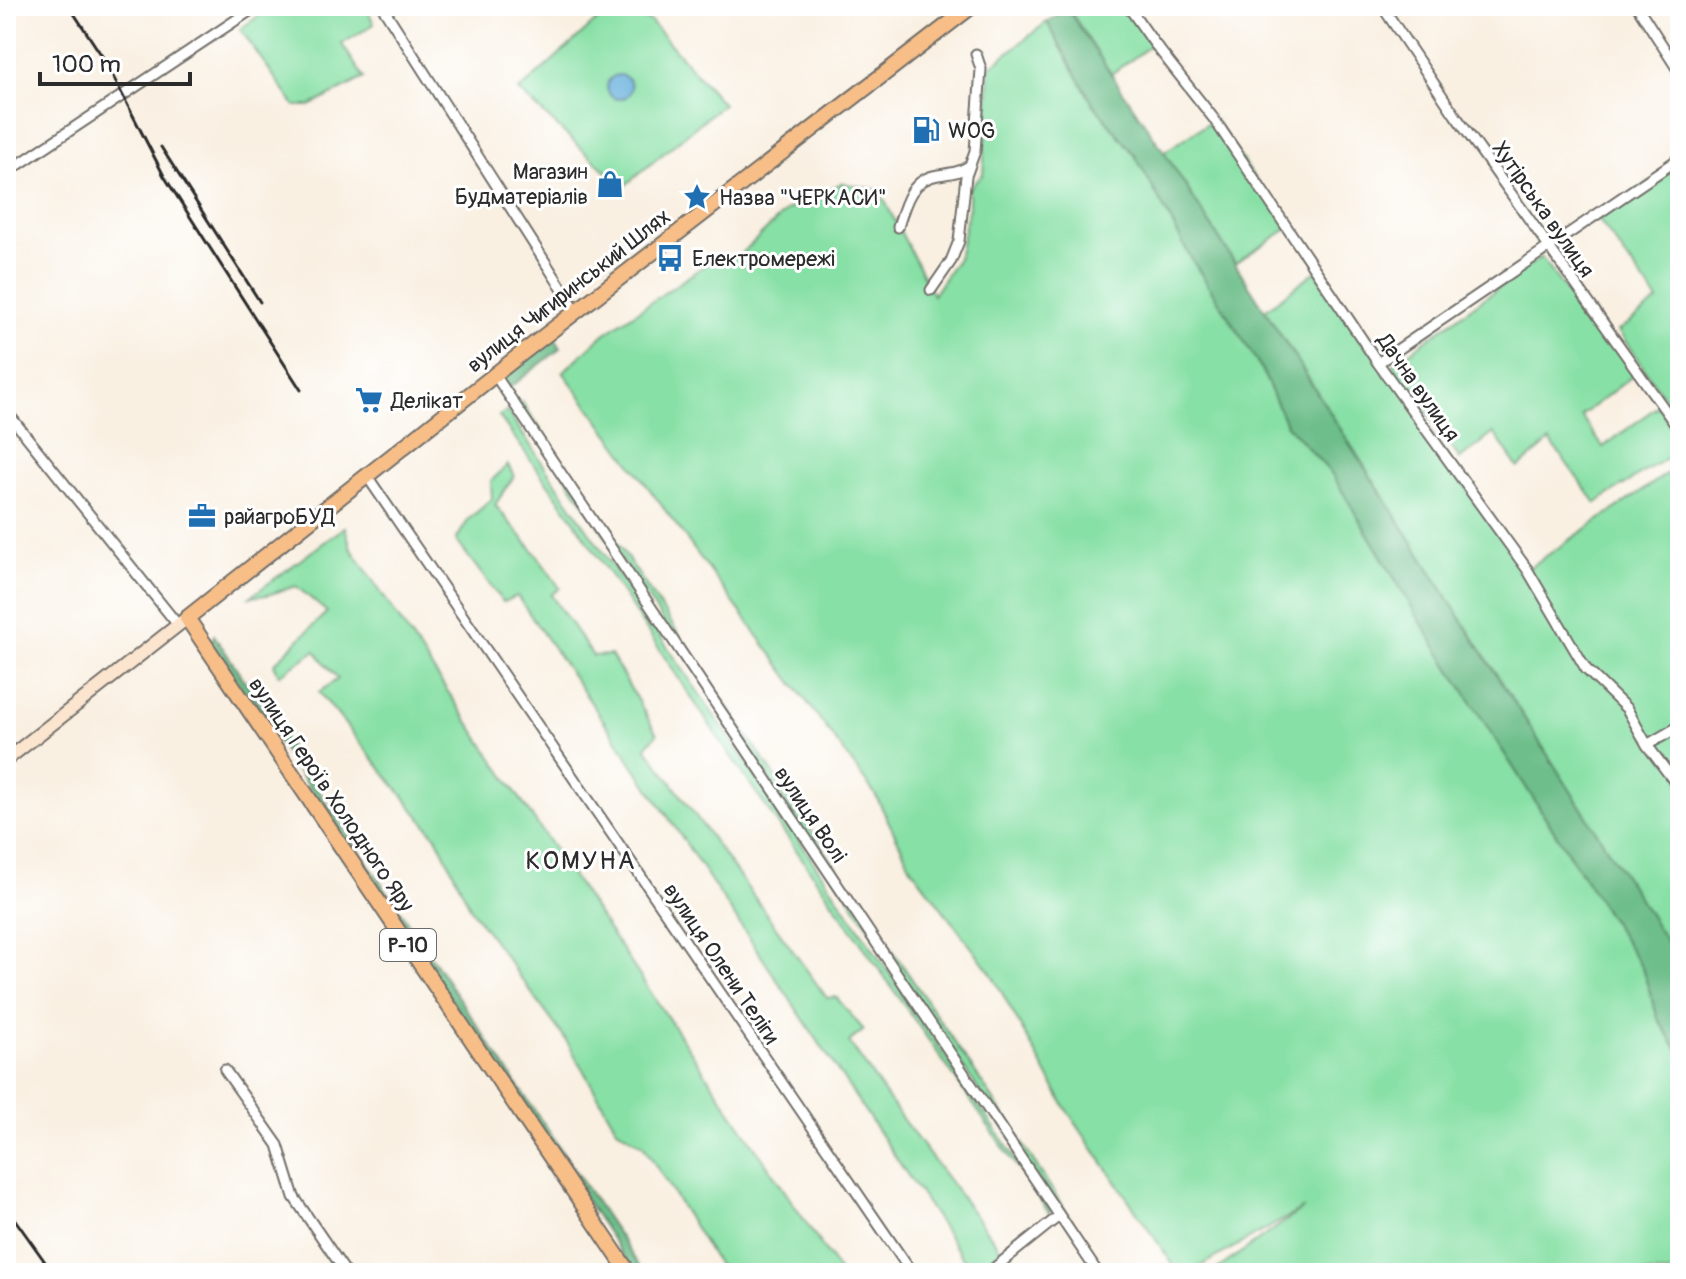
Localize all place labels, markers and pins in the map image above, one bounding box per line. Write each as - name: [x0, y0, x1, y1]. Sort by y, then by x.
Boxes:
- fuel station icon: WOG: [911, 115, 941, 145]
- place label: WOG: [948, 117, 995, 145]
- place label: Магазин Будматеріалів: [455, 158, 588, 211]
- shop icon: Магазин Будматеріалів: [595, 169, 625, 199]
- place icon: Назва "ЧЕРКАСИ": [682, 182, 712, 212]
- place label: Назва "ЧЕРКАСИ": [719, 184, 887, 212]
- bus stop icon: Електромережі: [655, 243, 685, 273]
- place label: Електромережі: [692, 245, 835, 273]
- supermarket icon: Делікат: [354, 385, 384, 415]
- place label: Делікат: [390, 387, 463, 415]
- office icon: райагроБУД: [187, 501, 217, 531]
- place label: райагроБУД: [224, 503, 336, 531]

